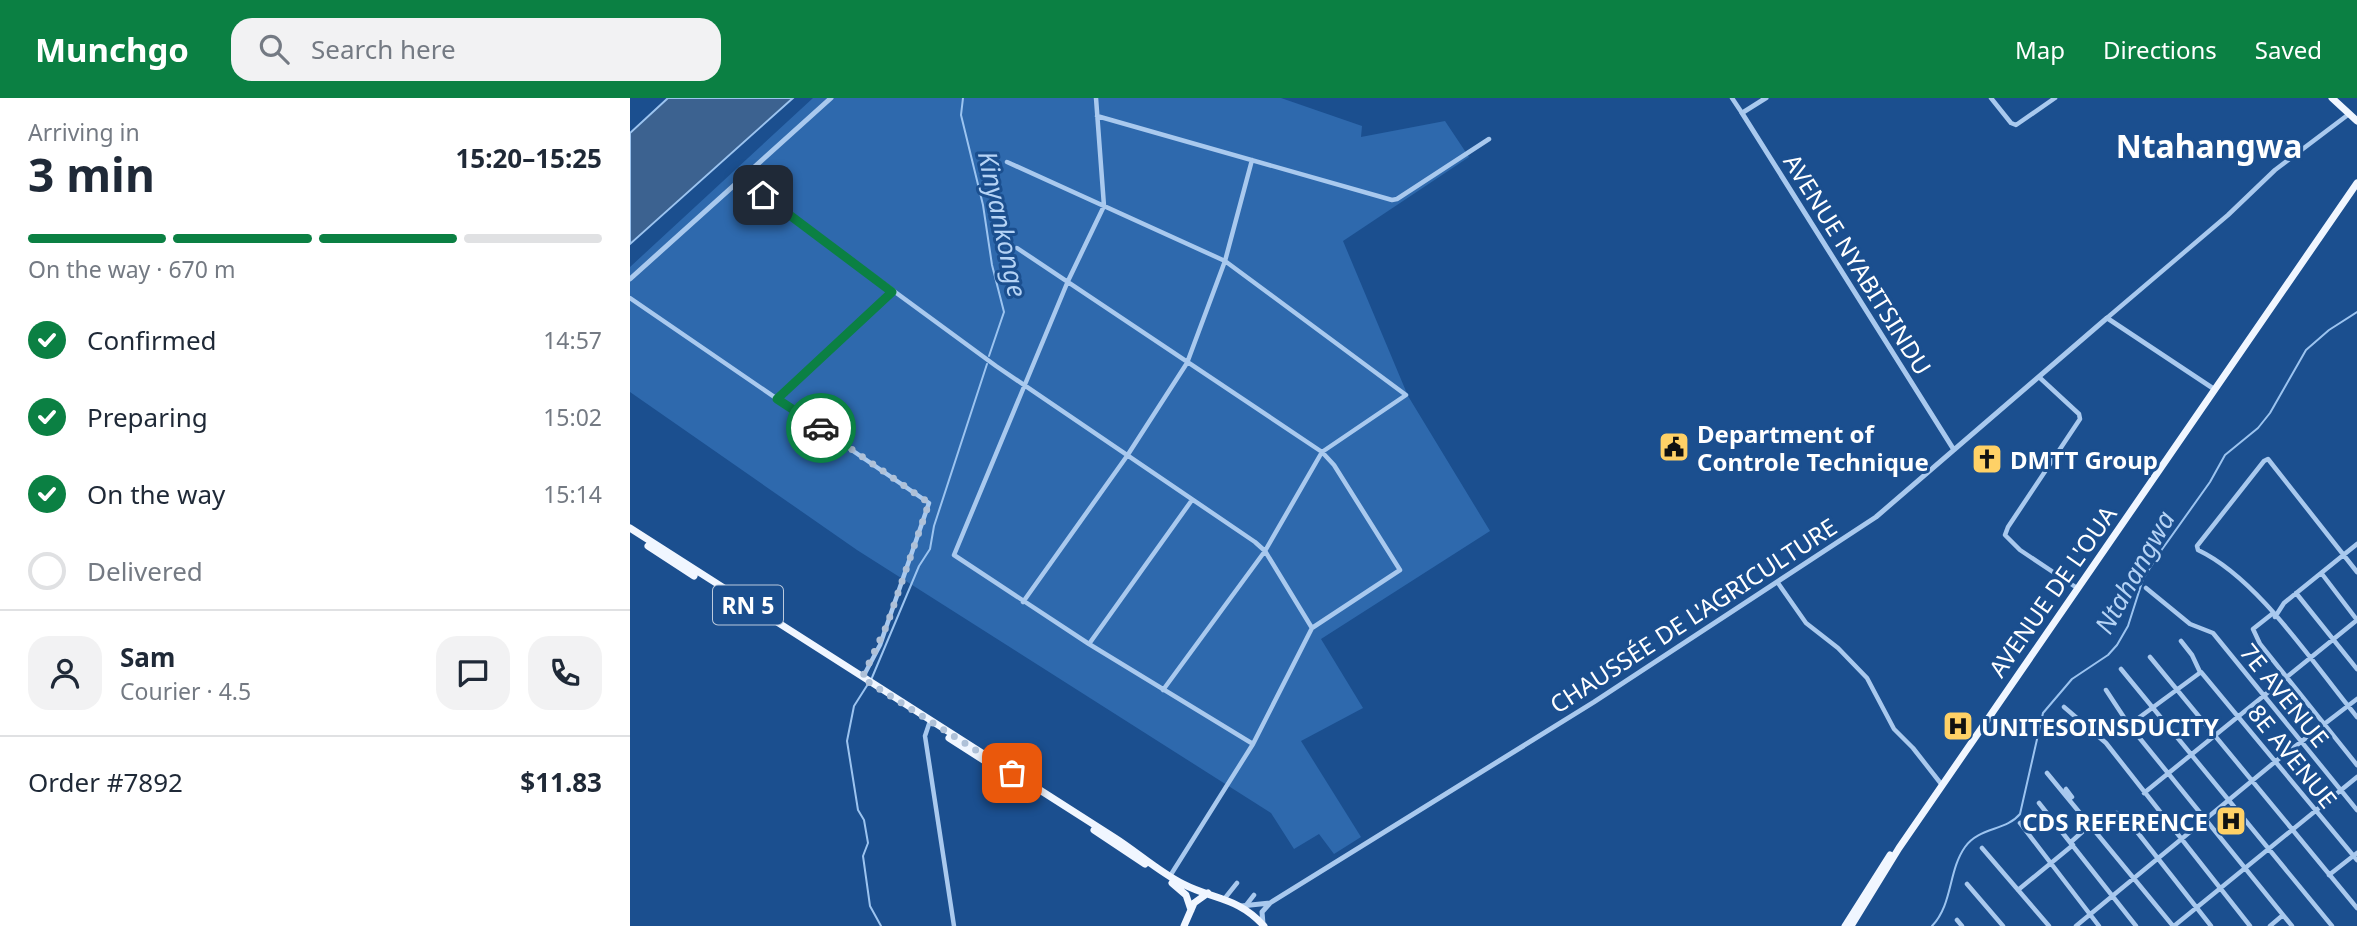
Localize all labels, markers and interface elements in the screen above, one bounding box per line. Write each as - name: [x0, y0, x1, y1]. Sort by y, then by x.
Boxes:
- search box: [231, 18, 721, 81]
- text: Munchgo: [35, 27, 189, 72]
- icon: search: [255, 30, 293, 68]
- text: Search here: [311, 31, 456, 67]
- text: Map: [2015, 33, 2065, 66]
- text: Directions: [2103, 33, 2217, 66]
- text: Saved: [2255, 33, 2322, 66]
- text: Arriving in: [28, 116, 140, 148]
- district label: Ntahangwa: [2116, 124, 2302, 167]
- text: 15:20–15:25: [455, 140, 602, 176]
- text: 3 min: [28, 143, 155, 205]
- street label: AVENUE NYABITSINDU: [1776, 147, 1940, 381]
- water label: Kinyankonge: [970, 148, 1036, 300]
- pin: [733, 165, 793, 225]
- icon: home: [744, 176, 782, 214]
- text: On the way · 670 m: [28, 253, 235, 285]
- icon: check: [28, 321, 66, 359]
- text: Confirmed: [87, 322, 217, 358]
- text: 14:57: [543, 324, 602, 356]
- courier: [786, 393, 856, 463]
- icon: check: [28, 398, 66, 436]
- text: Preparing: [87, 399, 208, 435]
- text: 15:02: [543, 401, 602, 433]
- icon: car: [802, 409, 840, 447]
- place label: Department of Controle Technique: [1697, 417, 1929, 478]
- public building icon: Department of Controle Technique: [1657, 430, 1691, 464]
- church icon: DMTT Group: [1970, 442, 2004, 476]
- place label: DMTT Group: [2010, 443, 2158, 476]
- icon: check: [28, 475, 66, 513]
- text: On the way: [87, 476, 225, 512]
- text: 15:14: [543, 478, 602, 510]
- street label: AVENUE DE L'OUA: [1981, 498, 2124, 683]
- water label: Ntahangwa: [2085, 504, 2183, 640]
- street label: CHAUSSÉE DE L'AGRICULTURE: [1543, 510, 1843, 720]
- text: Delivered: [87, 553, 203, 589]
- road number: RN 5: [713, 586, 783, 624]
- button: person: [28, 636, 102, 710]
- button: chat: [436, 636, 510, 710]
- button: phone: [528, 636, 602, 710]
- street label: 7E AVENUE: [2233, 636, 2337, 754]
- text: Sam: [120, 639, 175, 675]
- text: Courier · 4.5: [120, 675, 251, 707]
- street label: 8E AVENUE: [2241, 697, 2345, 815]
- hospital icon: UNITESOINSDUCITY: [1941, 709, 1975, 743]
- place label: UNITESOINSDUCITY: [1981, 710, 2220, 743]
- pin: [982, 743, 1042, 803]
- icon: bag: [993, 754, 1031, 792]
- text: Order #7892: [28, 764, 183, 800]
- text: $11.83: [520, 764, 602, 800]
- hospital icon: CDS REFERENCE: [2214, 804, 2248, 838]
- place label: CDS REFERENCE: [2022, 805, 2208, 838]

